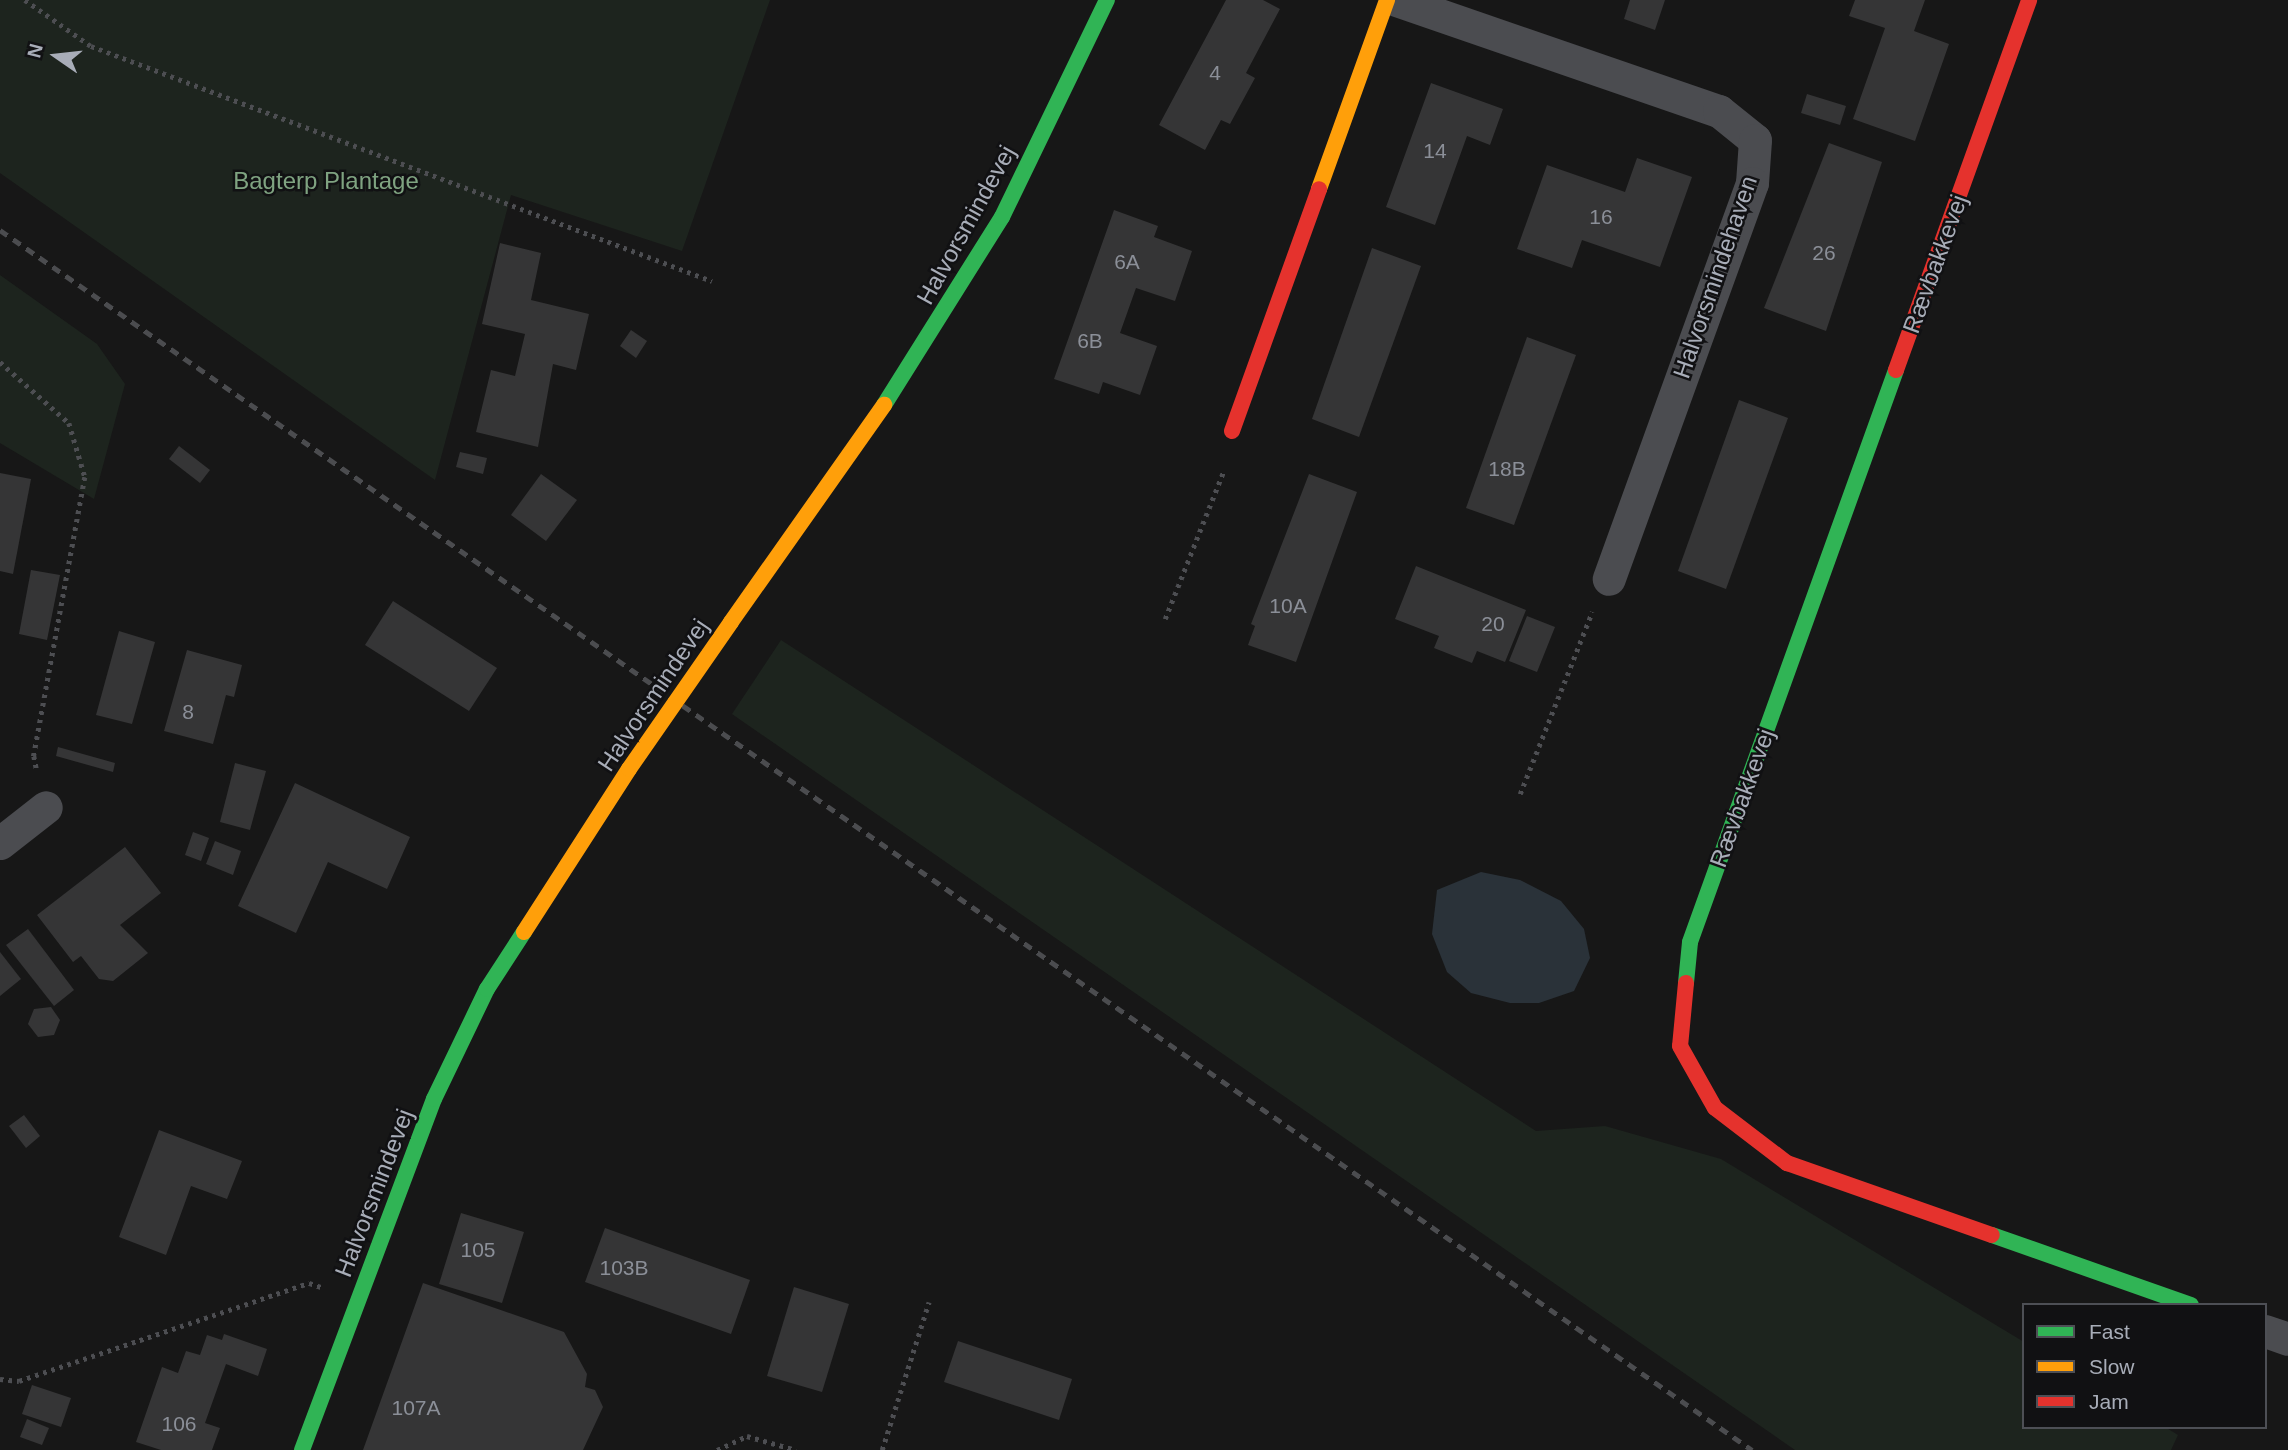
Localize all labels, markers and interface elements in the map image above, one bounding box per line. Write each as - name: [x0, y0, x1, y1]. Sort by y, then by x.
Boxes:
- north arrow: [21, 21, 91, 91]
- text: N: [23, 42, 47, 60]
- house number: 4: [1209, 60, 1221, 86]
- house number: 14: [1423, 138, 1447, 164]
- street label: Halvorsmindevej: [910, 140, 1022, 310]
- park label: Bagterp Plantage: [233, 167, 419, 195]
- street label: Halvorsmindehaven: [1667, 172, 1763, 382]
- street label: Rævbakkevej: [1897, 191, 1973, 337]
- house number: 16: [1589, 204, 1613, 230]
- house number: 26: [1812, 240, 1836, 266]
- house number: 6A: [1114, 249, 1140, 275]
- house number: 6B: [1077, 328, 1103, 354]
- house number: 18B: [1488, 456, 1526, 482]
- house number: 10A: [1269, 593, 1307, 619]
- house number: 20: [1481, 611, 1505, 637]
- street label: Halvorsmindevej: [591, 613, 715, 777]
- house number: 8: [182, 699, 194, 725]
- street label: Rævbakkevej: [1704, 725, 1780, 871]
- street label: Halvorsmindevej: [329, 1105, 419, 1281]
- house number: 105: [460, 1237, 496, 1263]
- house number: 103B: [599, 1255, 649, 1281]
- legend: [2022, 1303, 2267, 1429]
- text: Fast: [2089, 1320, 2130, 1343]
- text: Slow: [2089, 1355, 2135, 1378]
- text: Jam: [2089, 1390, 2129, 1413]
- house number: 107A: [391, 1395, 441, 1421]
- house number: 106: [161, 1411, 197, 1437]

